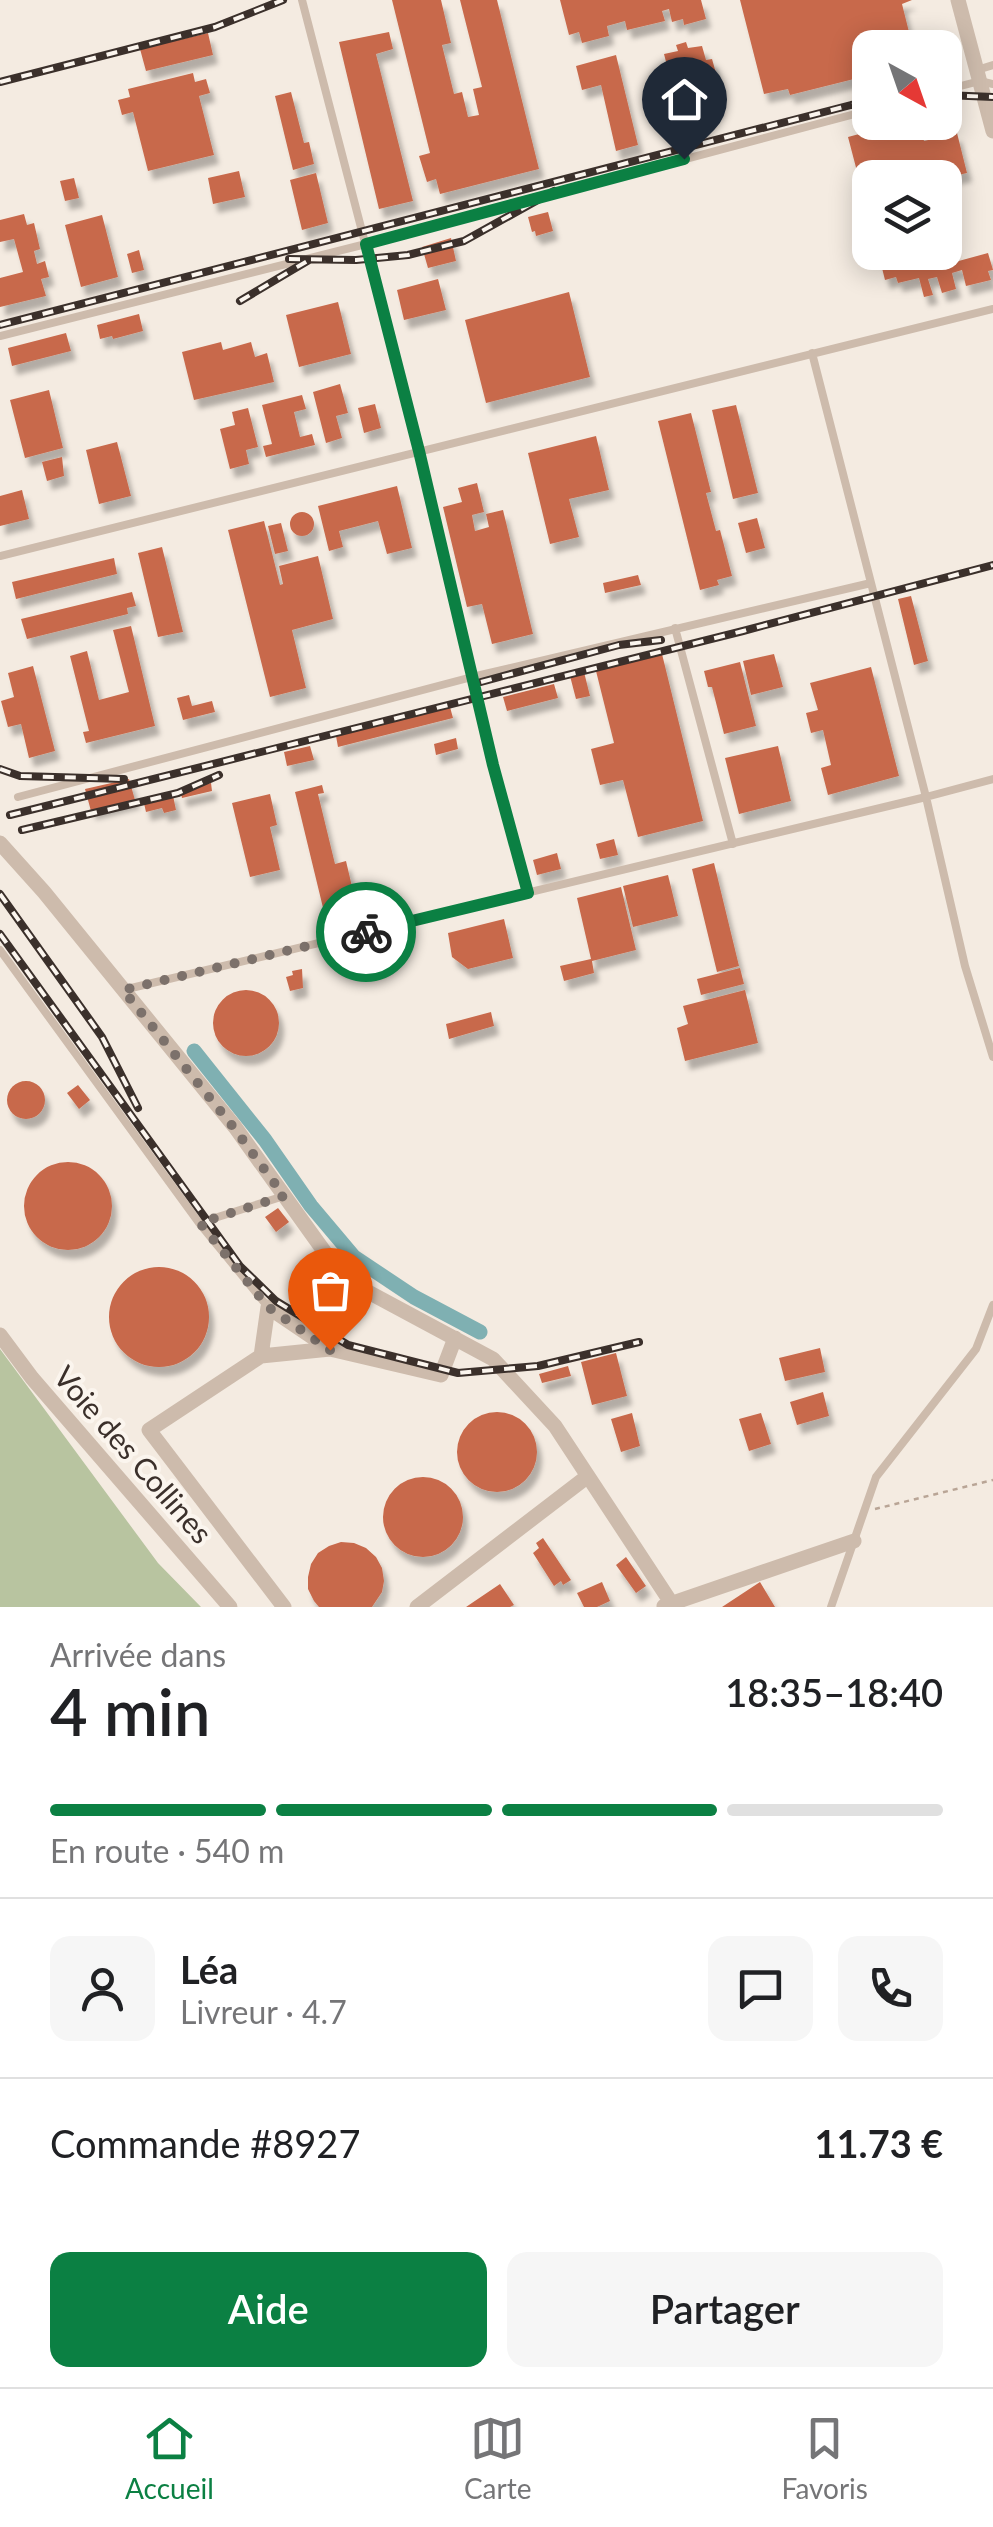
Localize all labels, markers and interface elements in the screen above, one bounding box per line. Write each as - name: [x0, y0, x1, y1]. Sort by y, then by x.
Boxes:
- north arrow: [852, 30, 962, 140]
- map controls: [852, 30, 962, 270]
- pin: [642, 57, 727, 160]
- icon: home: [657, 72, 712, 127]
- button: layers: [852, 160, 962, 270]
- courier: [316, 882, 416, 982]
- icon: bike: [339, 905, 394, 960]
- pin: [288, 1248, 373, 1351]
- icon: bag: [303, 1263, 358, 1318]
- street label: Voie des Collines: [47, 1358, 221, 1550]
- text: Arrivée dans: [50, 1635, 226, 1674]
- text: 18:35–18:40: [725, 1669, 943, 1715]
- text: 4 min: [50, 1672, 210, 1750]
- text: En route · 540 m: [50, 1831, 284, 1870]
- button: person: [50, 1936, 155, 2041]
- button: chat: [708, 1936, 813, 2041]
- button: phone: [838, 1936, 943, 2041]
- text: Léa: [180, 1946, 238, 1992]
- text: Livreur · 4.7: [180, 1992, 347, 2031]
- text: Commande #8927: [50, 2120, 360, 2166]
- text: 11.73 €: [815, 2120, 943, 2166]
- button: Aide: [50, 2252, 487, 2367]
- button: Partager: [507, 2252, 943, 2367]
- tab: Accueil: [125, 2411, 214, 2505]
- tab: Carte: [464, 2411, 531, 2505]
- tab: Favoris: [782, 2411, 868, 2505]

